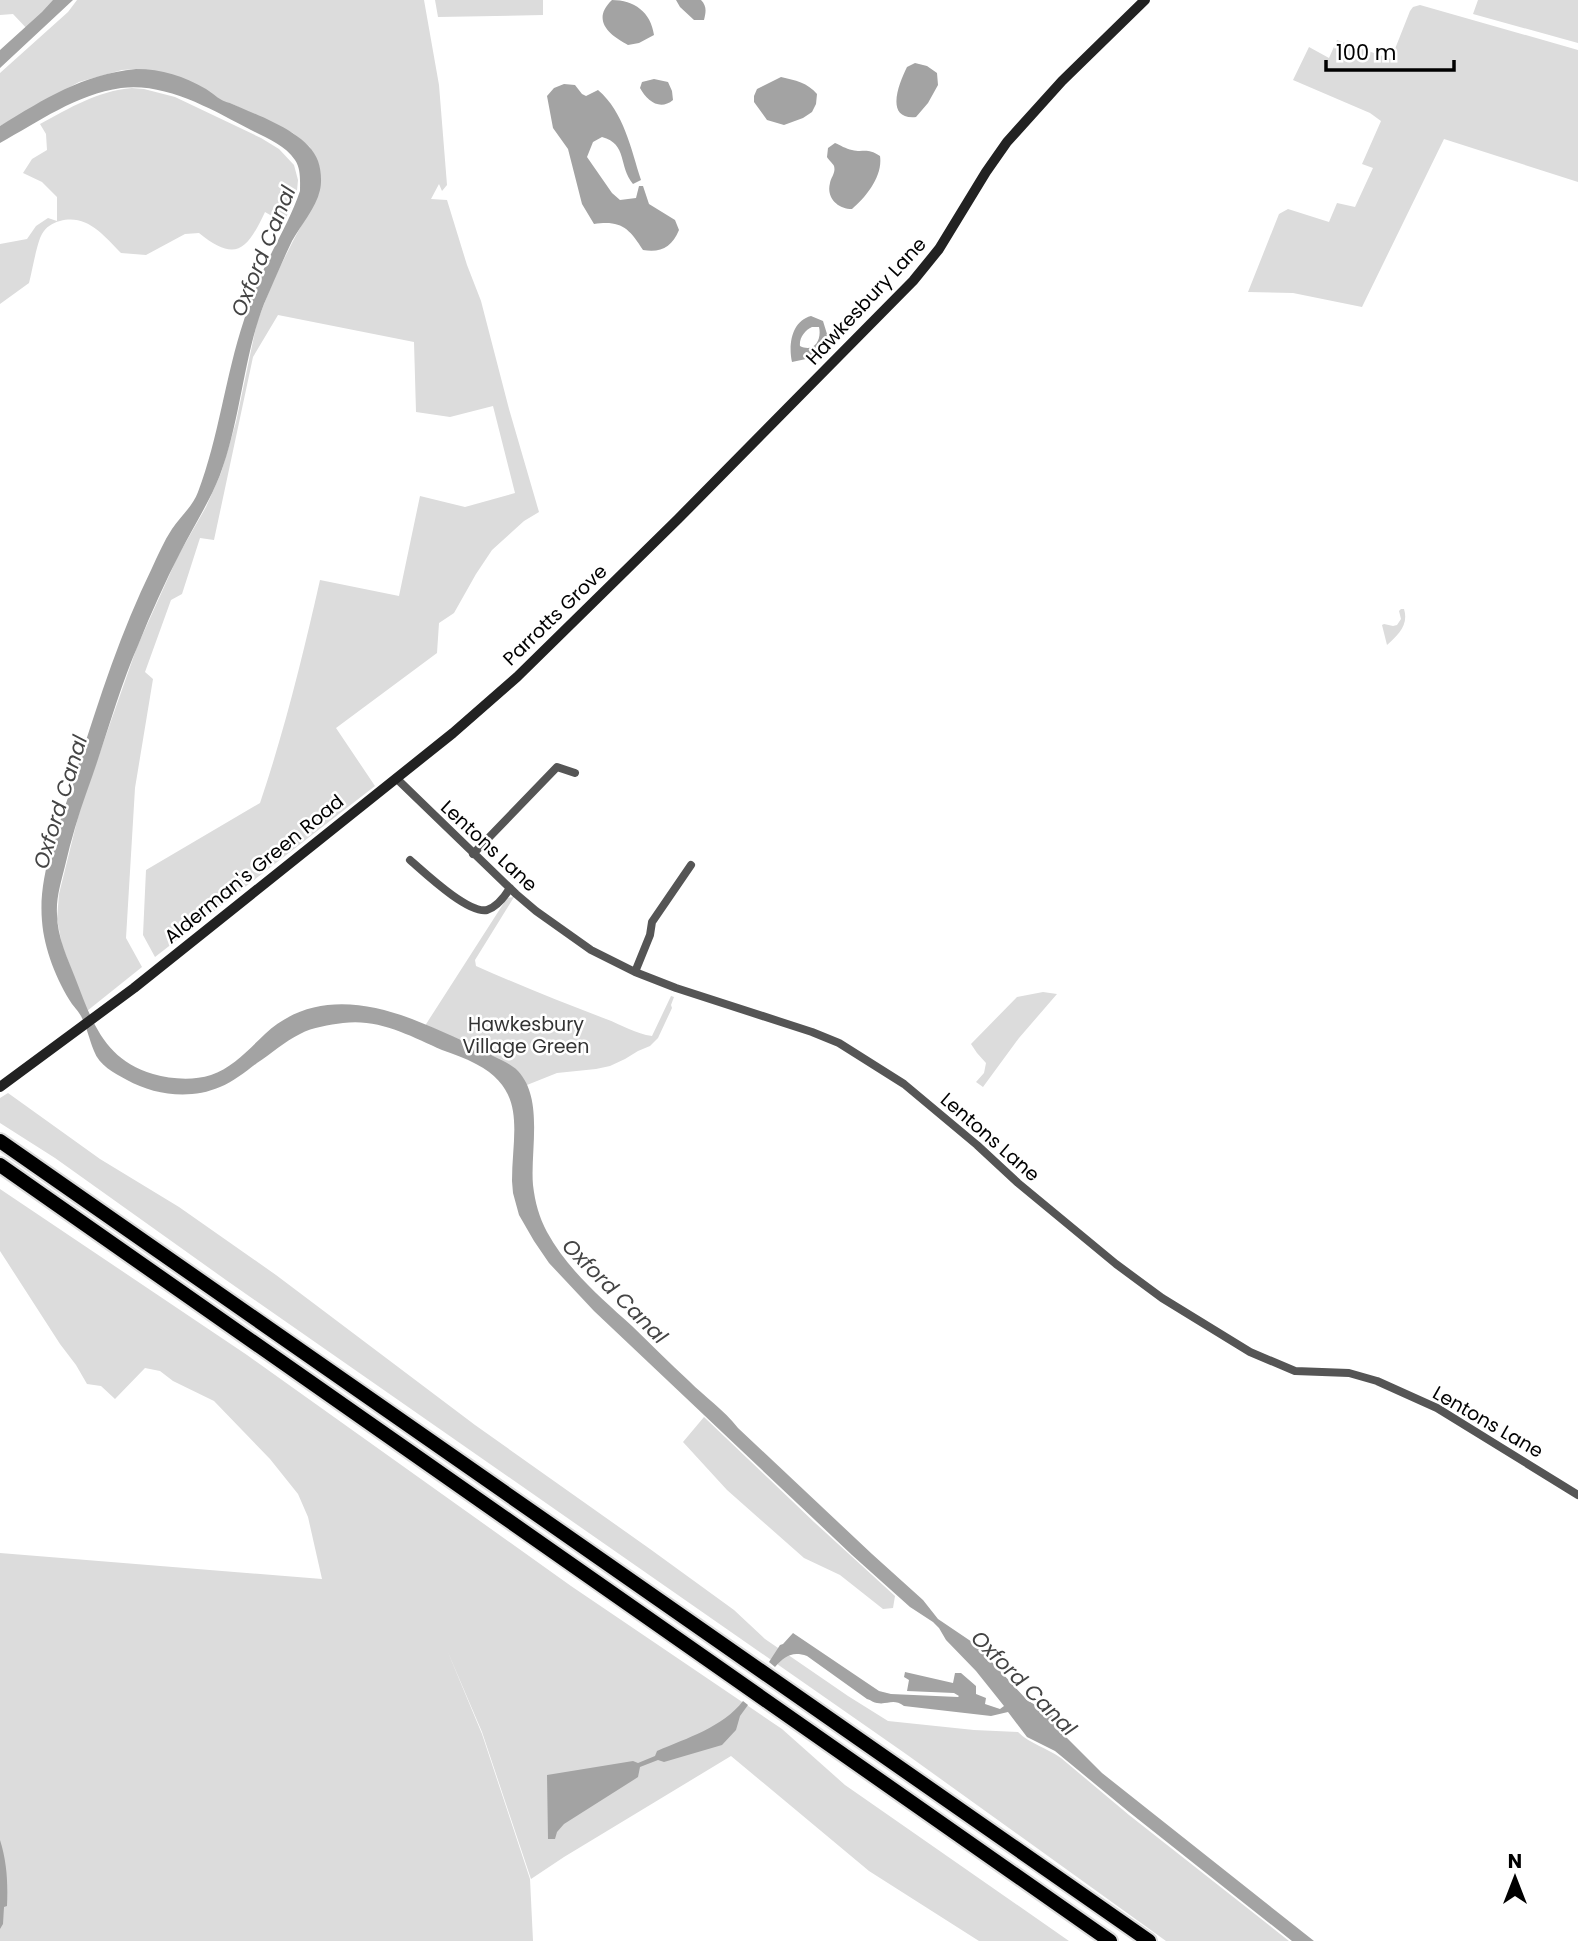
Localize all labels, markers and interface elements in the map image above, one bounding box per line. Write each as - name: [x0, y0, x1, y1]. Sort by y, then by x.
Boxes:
- scale bar: [1326, 28, 1454, 72]
- text: 100 m: [1336, 38, 1396, 67]
- water label: Oxford Canal: [224, 181, 303, 321]
- street label: Hawkesbury Lane: [800, 231, 932, 371]
- street label: Parrotts Grove: [497, 558, 613, 672]
- water label: Oxford Canal: [26, 731, 94, 872]
- street label: Alderman's Green Road: [159, 788, 349, 950]
- street label: Lentons Lane: [435, 794, 543, 898]
- park label: Hawkesbury Village Green: [463, 1011, 590, 1060]
- street label: Lentons Lane: [935, 1086, 1045, 1188]
- water label: Oxford Canal: [556, 1232, 675, 1351]
- street label: Lentons Lane: [1428, 1379, 1548, 1465]
- water label: Oxford Canal: [965, 1624, 1084, 1743]
- north arrow: [1480, 1843, 1550, 1913]
- text: N: [1508, 1848, 1522, 1875]

